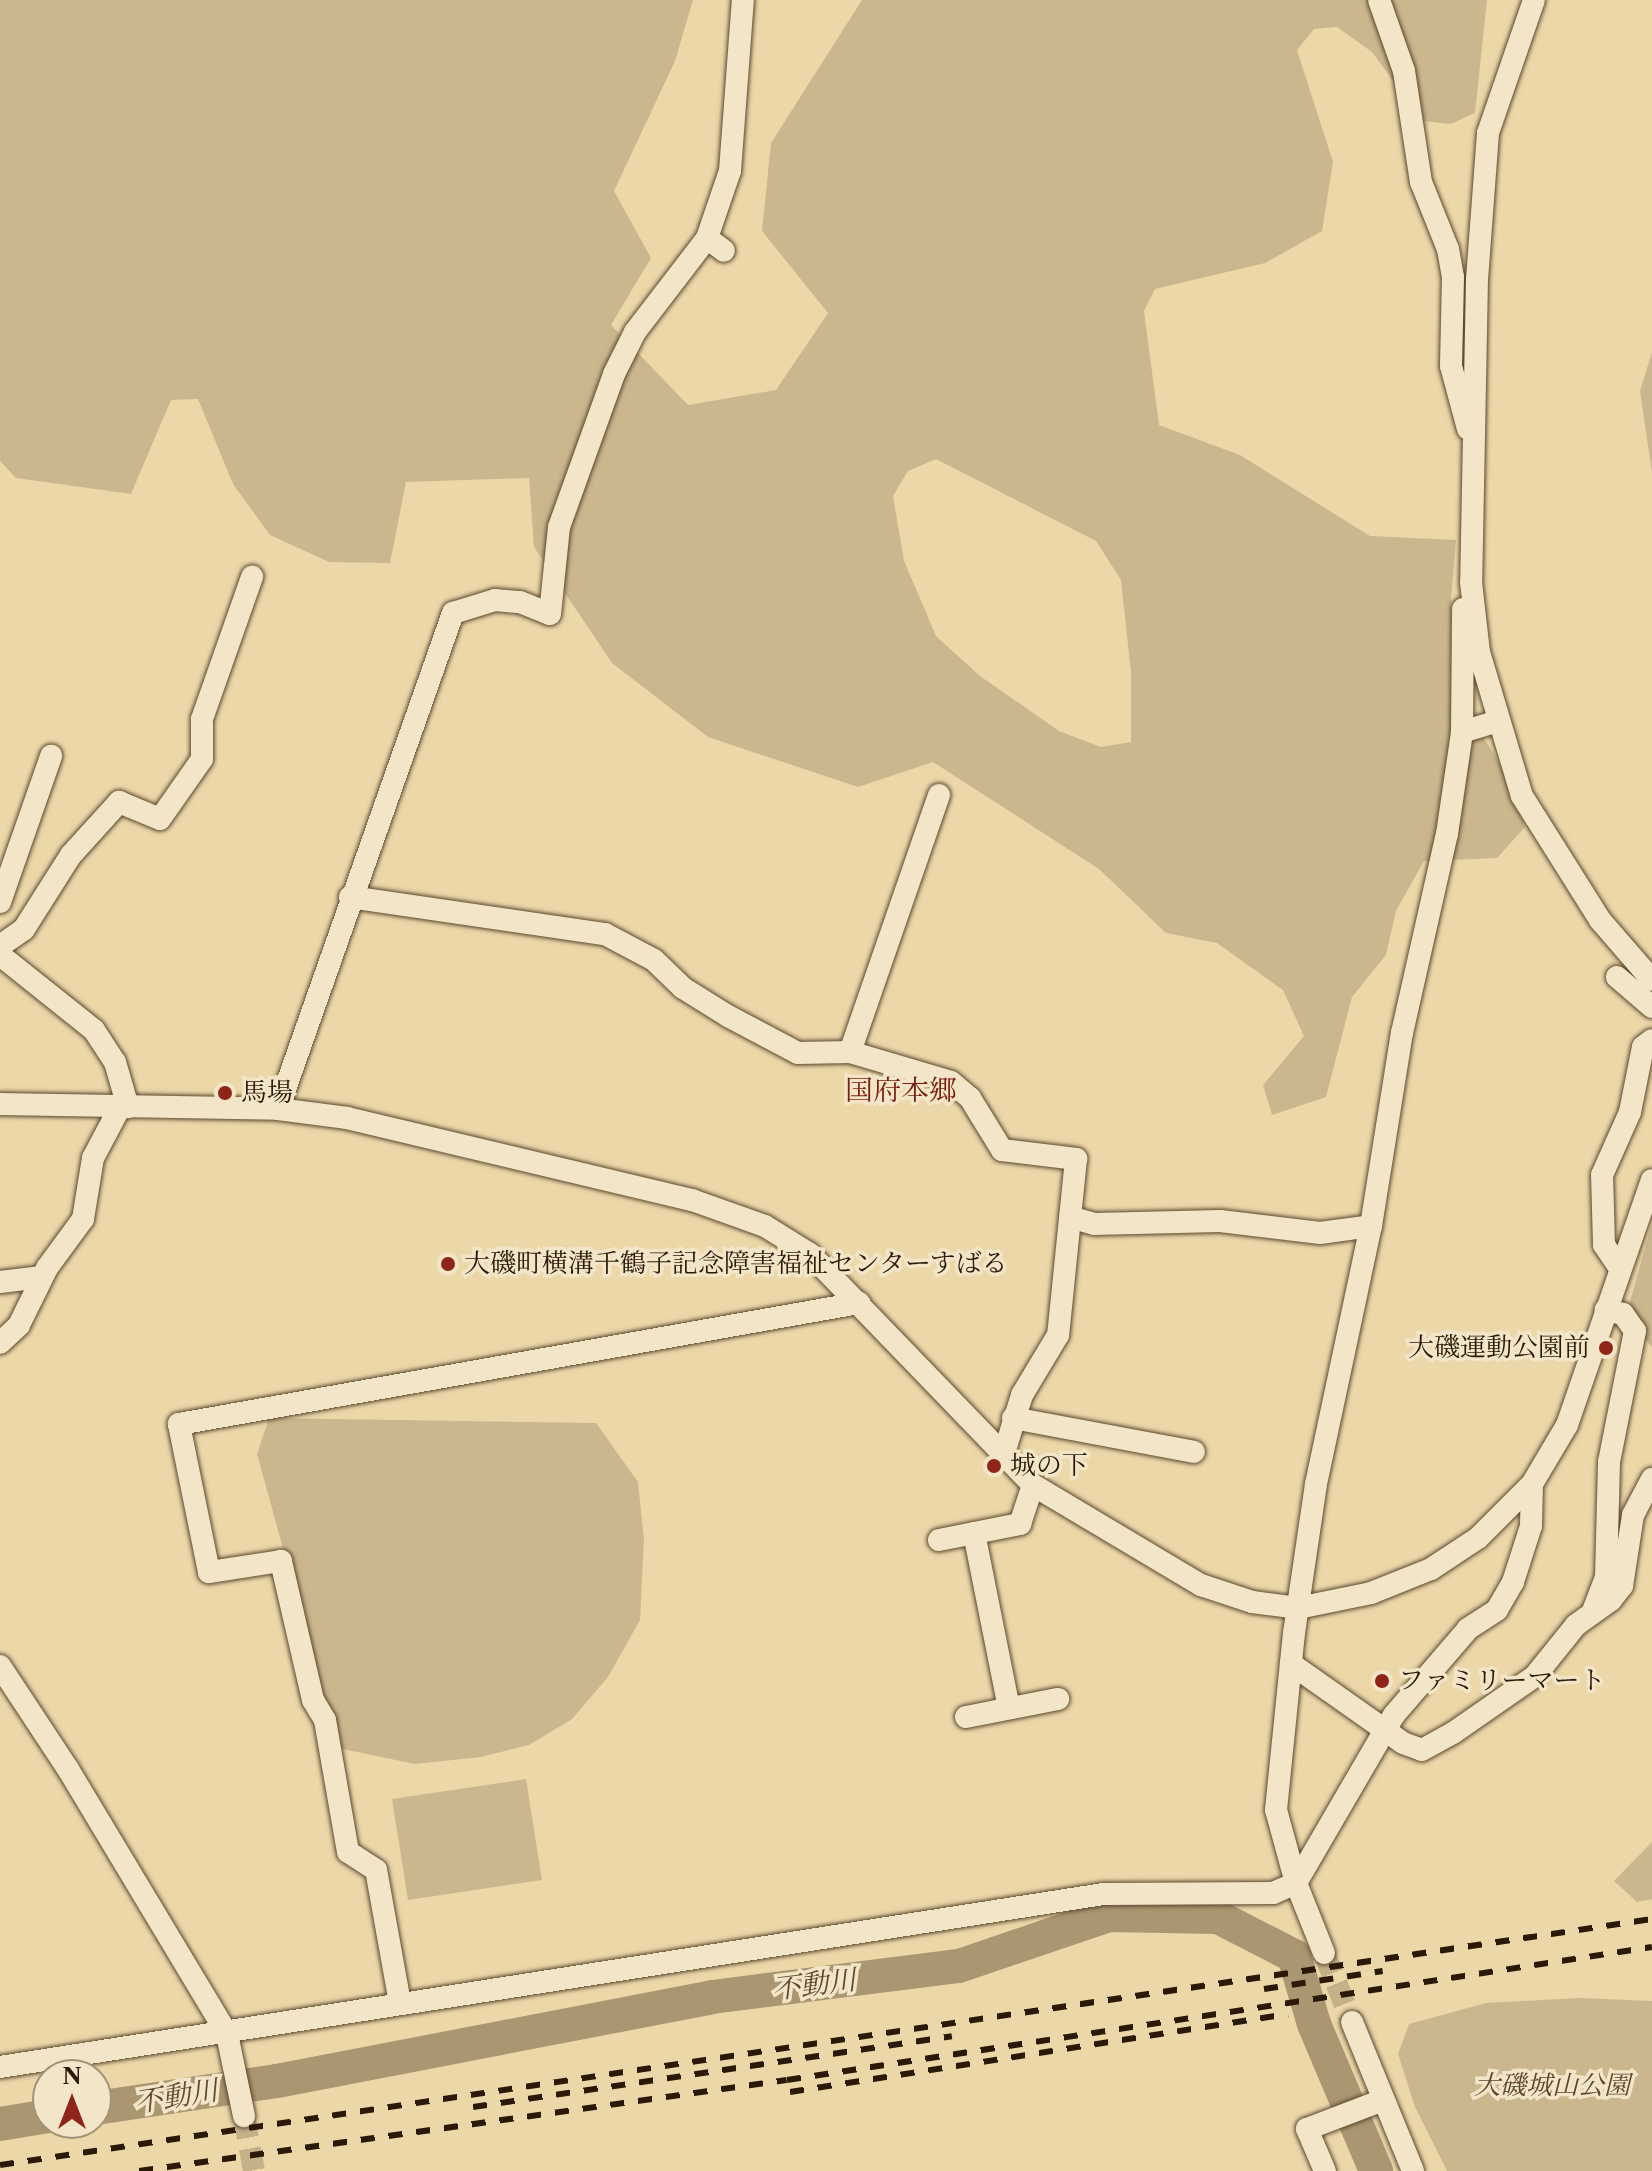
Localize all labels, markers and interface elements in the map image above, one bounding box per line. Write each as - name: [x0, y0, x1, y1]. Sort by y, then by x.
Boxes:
- district label: 国府本郷: [845, 1073, 957, 1107]
- place label: 馬場: [241, 1077, 293, 1109]
- marker: 馬場: [216, 1084, 234, 1102]
- place label: 大磯町横溝千鶴子記念障害福祉センターすばる: [464, 1248, 1010, 1280]
- marker: 大磯町横溝千鶴子記念障害福祉センターすばる: [439, 1255, 457, 1273]
- place label: 大磯運動公園前: [1408, 1332, 1590, 1364]
- marker: 大磯運動公園前: [1597, 1339, 1615, 1357]
- place label: 城の下: [1010, 1450, 1088, 1482]
- marker: 城の下: [985, 1457, 1003, 1475]
- place label: ファミリーマート: [1398, 1665, 1606, 1697]
- marker: ファミリーマート: [1373, 1672, 1391, 1690]
- water label: 不動川: [770, 1962, 858, 2006]
- north arrow: [32, 2059, 112, 2139]
- text: N: [62, 2063, 82, 2090]
- park label: 大磯城山公園: [1474, 2070, 1630, 2102]
- water label: 不動川: [132, 2073, 220, 2119]

